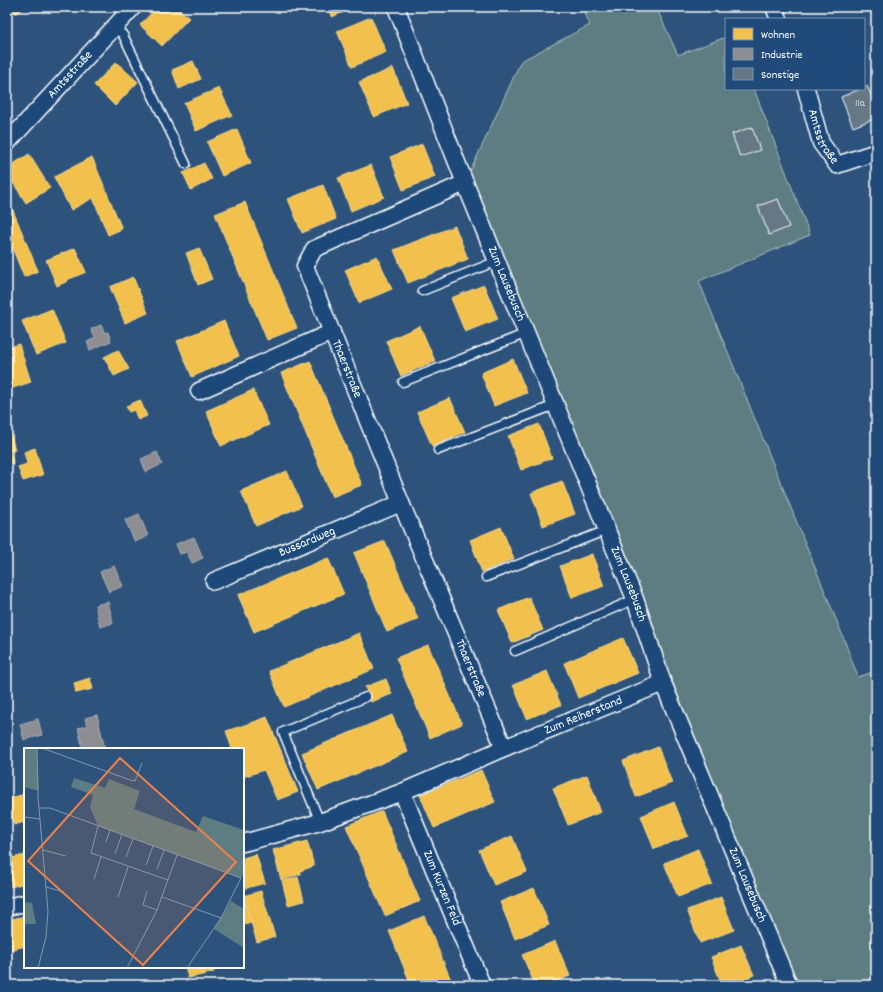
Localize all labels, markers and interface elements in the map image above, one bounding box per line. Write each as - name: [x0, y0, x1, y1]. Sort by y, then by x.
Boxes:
- legend: [725, 18, 865, 90]
- text: Wohnen: [761, 27, 796, 44]
- street label: Amtsstraße: [43, 46, 98, 103]
- text: Industrie: [761, 47, 802, 64]
- text: Sonstige: [761, 67, 799, 84]
- house number: 11a: [855, 96, 866, 112]
- street label: Amtsstraße: [803, 107, 843, 169]
- street label: Zum Lausebusch: [482, 243, 530, 324]
- street label: Thaerstraße: [326, 337, 367, 401]
- street label: Bussardweg: [276, 522, 339, 562]
- street label: Zum Lausebusch: [605, 543, 651, 624]
- street label: Thaerstraße: [450, 636, 491, 700]
- street label: Zum Reiherstand: [541, 691, 625, 740]
- inset map: [24, 748, 244, 968]
- street label: Zum Lausebusch: [723, 845, 771, 925]
- street label: Zum Kurzen Feld: [418, 847, 466, 929]

